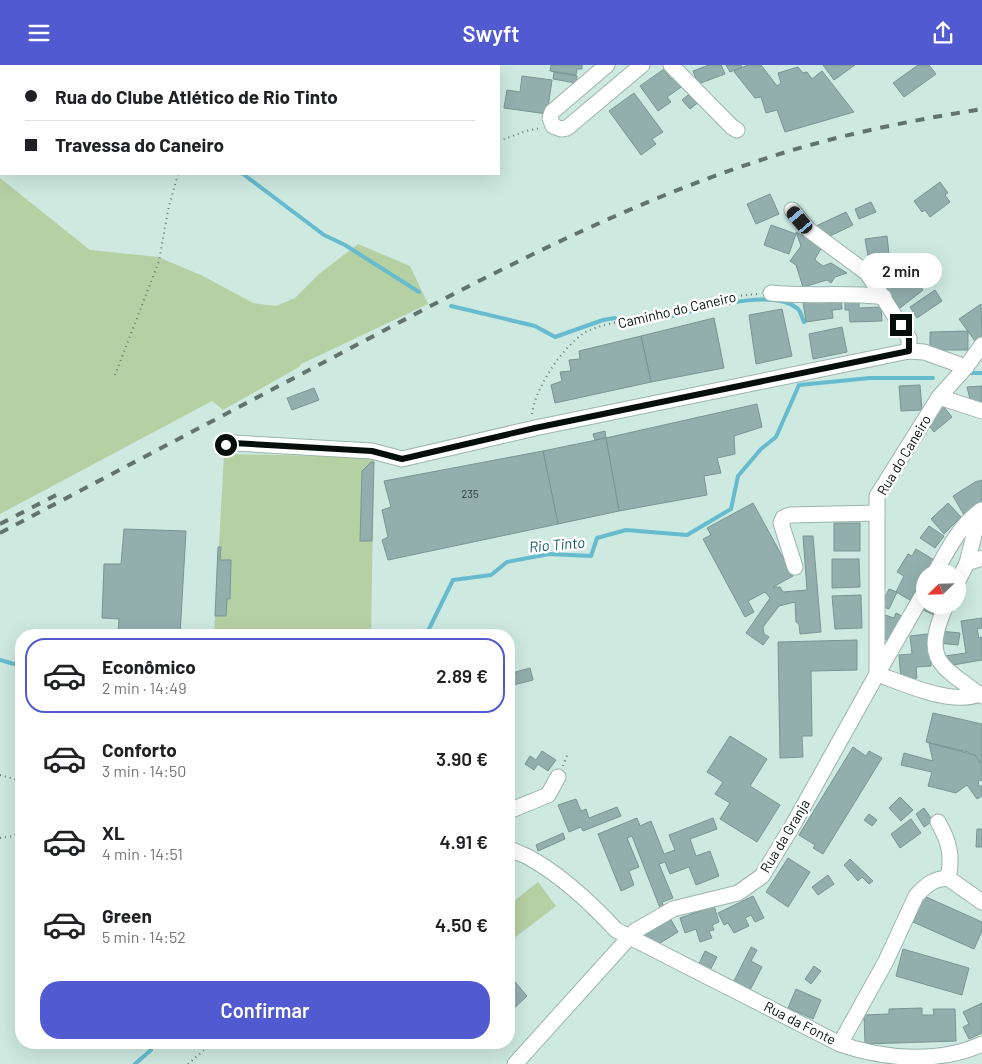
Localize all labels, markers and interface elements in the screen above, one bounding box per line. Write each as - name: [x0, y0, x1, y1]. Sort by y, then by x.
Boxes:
- icon: menu: [25, 19, 53, 47]
- icon: share: [929, 19, 957, 47]
- text: Swyft: [462, 20, 520, 46]
- text: Rua do Clube Atlético de Rio Tinto: [55, 85, 338, 108]
- text: Travessa do Caneiro: [55, 133, 224, 156]
- car: [784, 204, 815, 236]
- callout: 2 min: [860, 253, 942, 287]
- text: 2 min: [882, 261, 920, 280]
- street label: Caminho do Caneiro: [616, 288, 738, 331]
- route end: [890, 314, 912, 336]
- street label: Rua do Caneiro: [873, 411, 934, 498]
- route start: [215, 434, 237, 456]
- house number: 235: [461, 487, 479, 500]
- water label: Rio Tinto: [528, 533, 586, 555]
- north arrow: [916, 564, 966, 614]
- map controls: [916, 564, 966, 614]
- icon: car: [42, 653, 87, 698]
- text: Econômico: [102, 655, 196, 678]
- text: 2.89 €: [436, 664, 488, 687]
- text: 2 min · 14:49: [102, 678, 186, 697]
- icon: car: [42, 736, 87, 781]
- text: Conforto: [102, 738, 177, 761]
- text: 3.90 €: [436, 747, 488, 770]
- text: 3 min · 14:50: [102, 761, 186, 780]
- street label: Rua da Granja: [756, 796, 813, 876]
- icon: car: [42, 819, 87, 864]
- text: XL: [102, 821, 125, 844]
- text: 4.91 €: [439, 830, 488, 853]
- text: 4 min · 14:51: [102, 844, 183, 863]
- icon: car: [42, 902, 87, 947]
- text: Green: [102, 904, 152, 927]
- text: 4.50 €: [435, 913, 488, 936]
- text: 5 min · 14:52: [102, 927, 186, 946]
- button: Confirmar: [40, 981, 490, 1039]
- street label: Rua da Fonte: [761, 997, 839, 1048]

